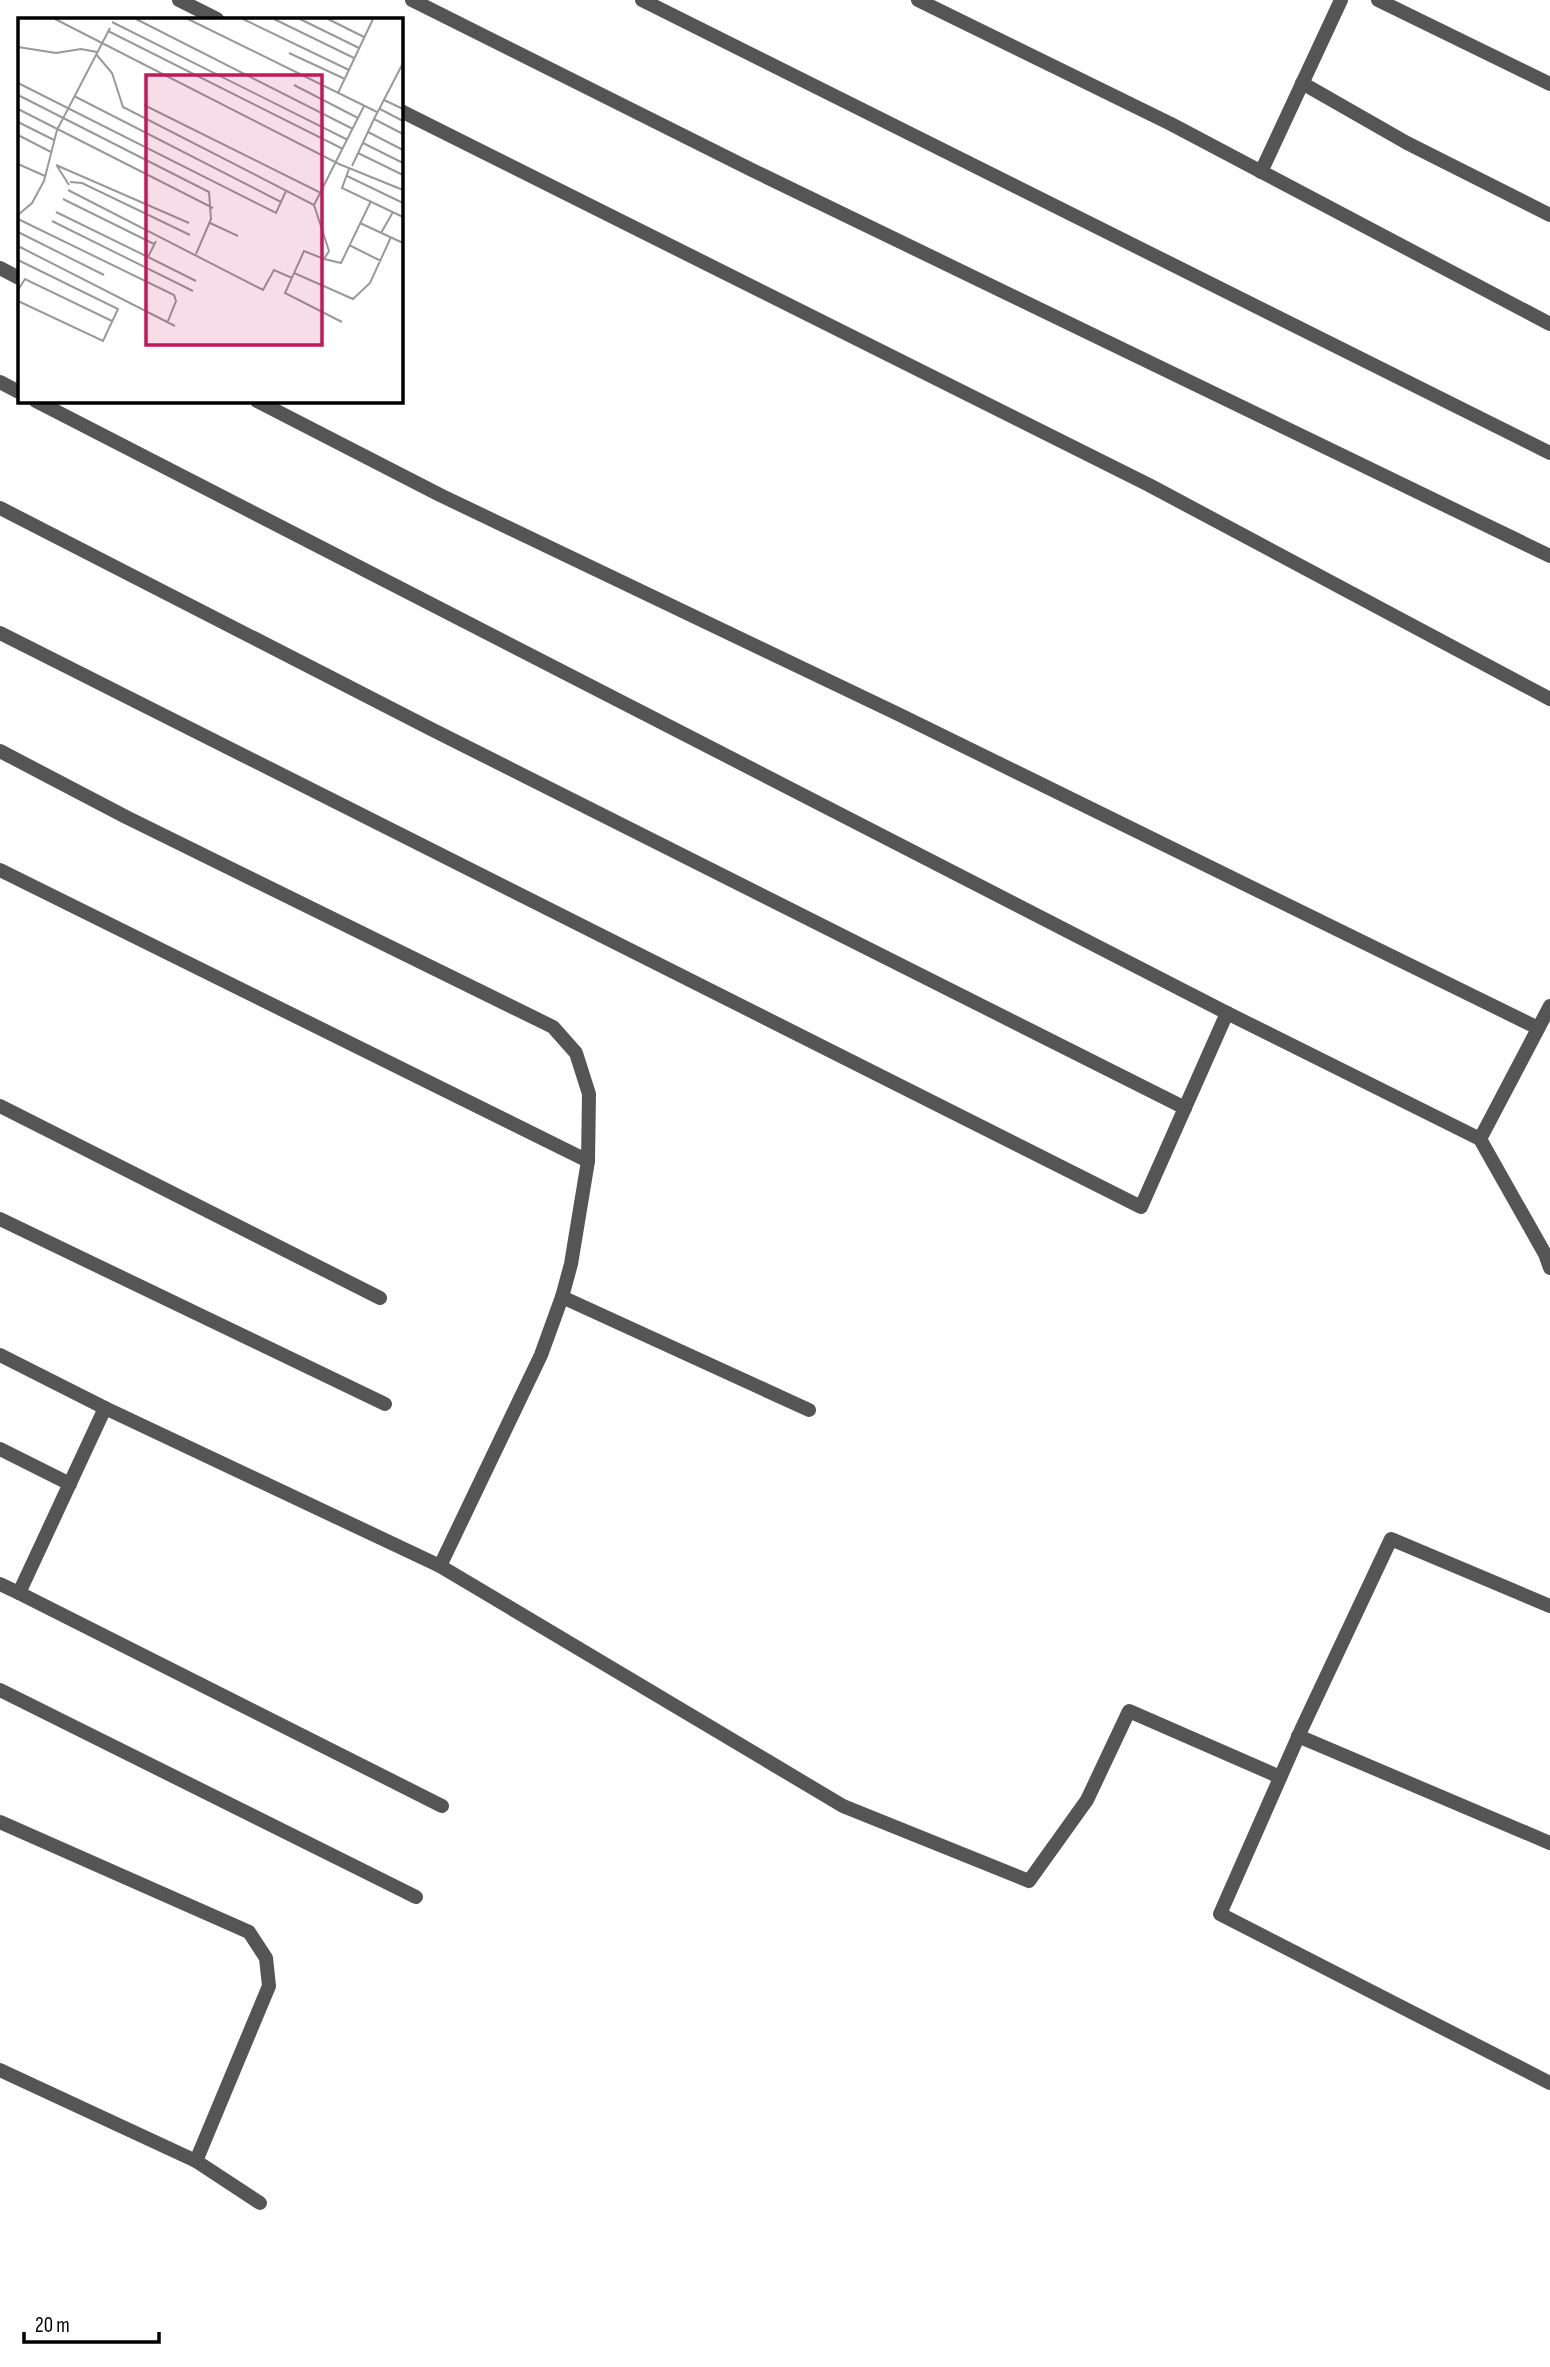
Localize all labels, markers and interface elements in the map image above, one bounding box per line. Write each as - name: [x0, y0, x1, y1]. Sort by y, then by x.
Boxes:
- inset map: [18, 18, 402, 402]
- scale bar: [24, 2300, 159, 2344]
- text: 20 m: [35, 2313, 70, 2338]

